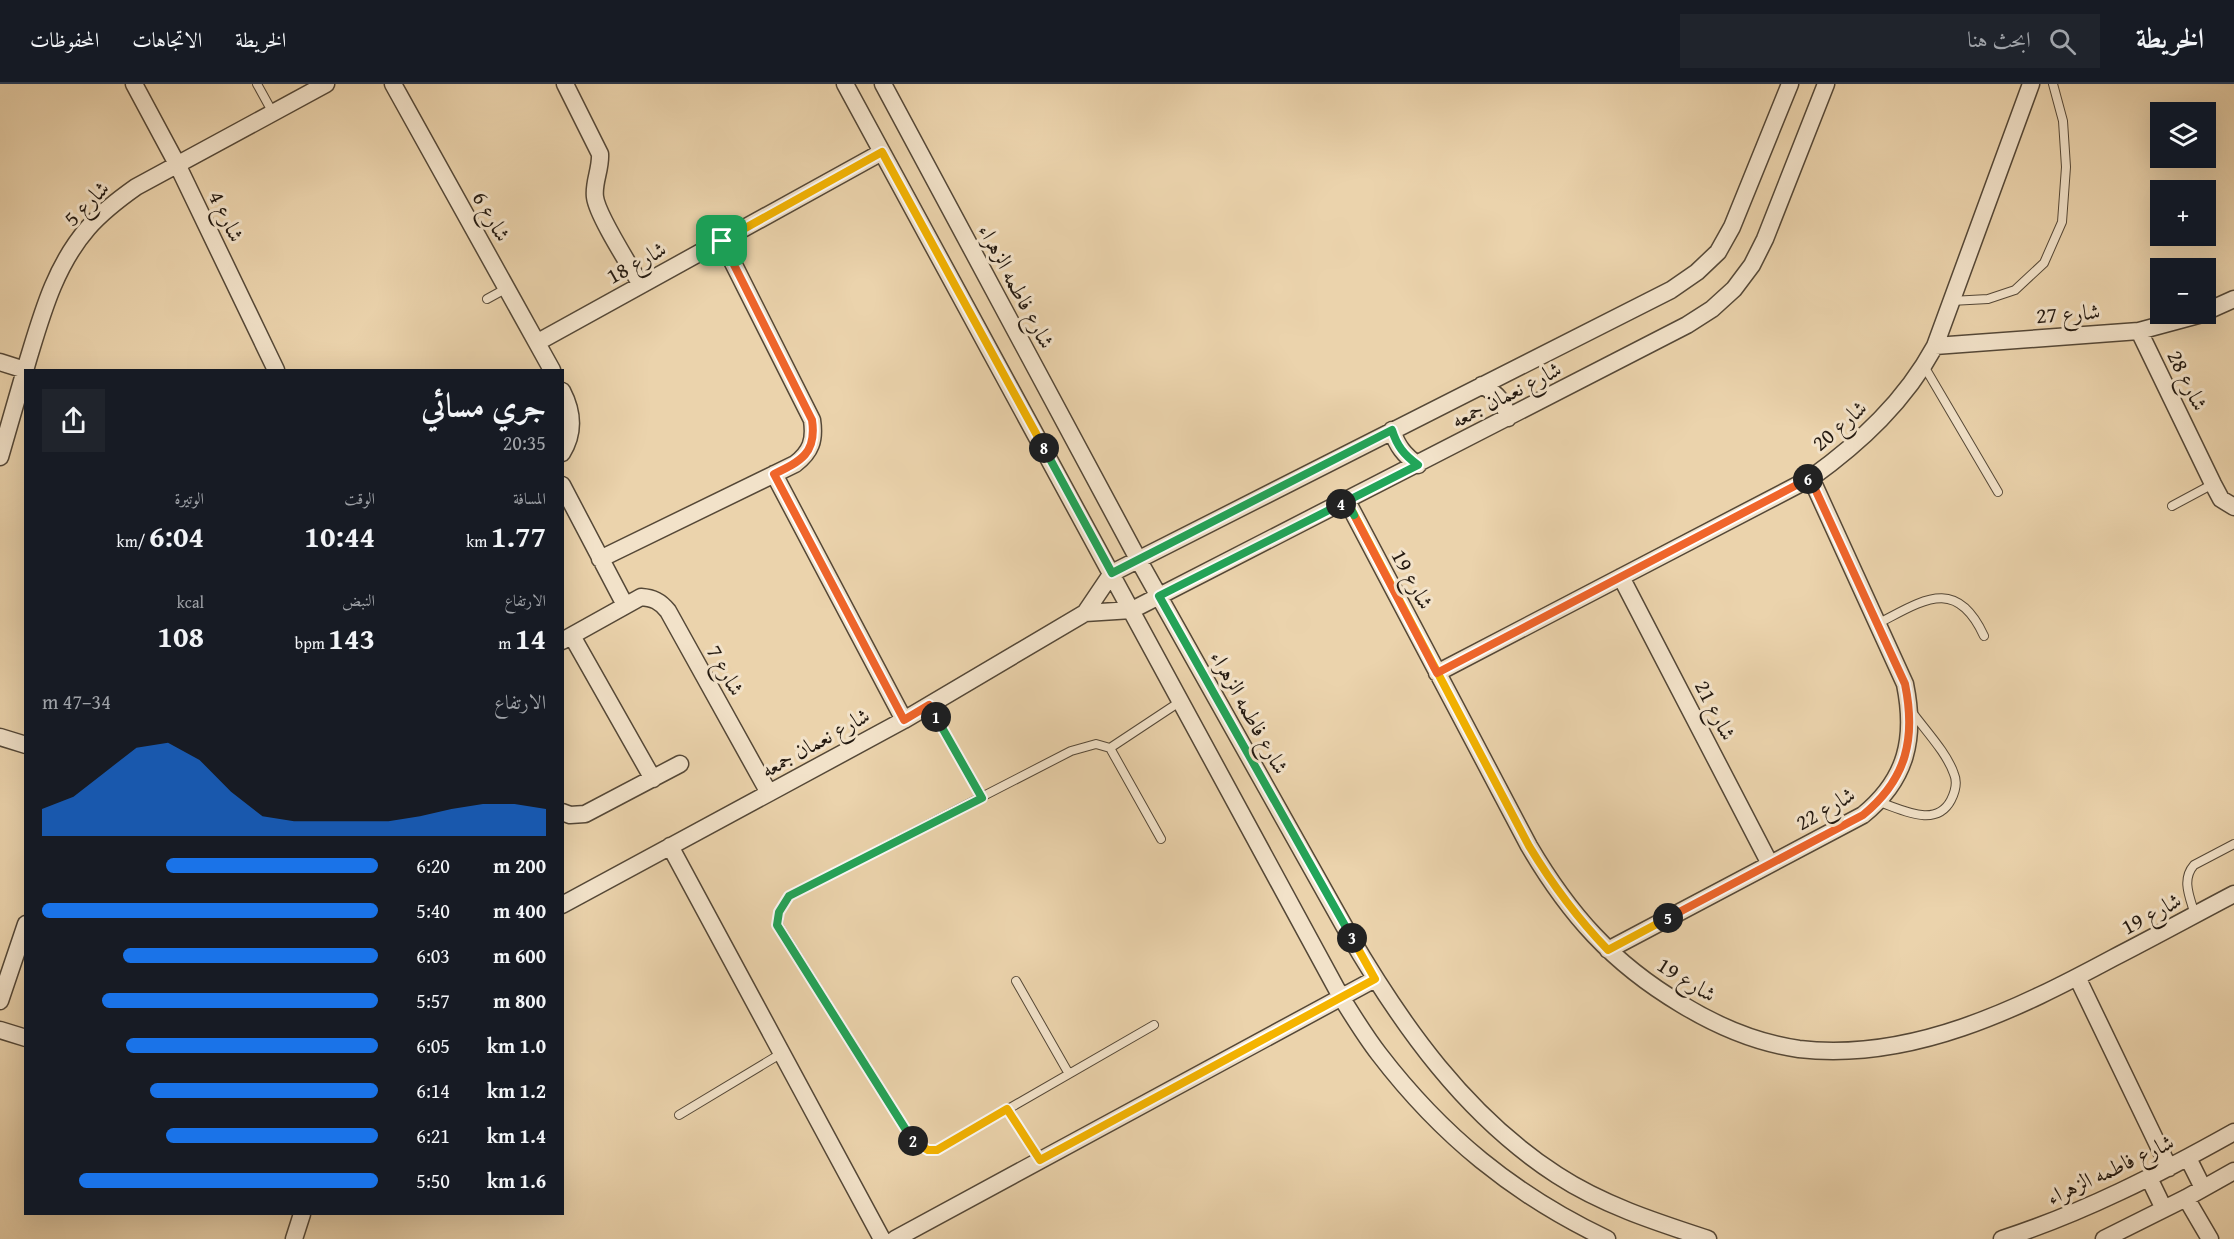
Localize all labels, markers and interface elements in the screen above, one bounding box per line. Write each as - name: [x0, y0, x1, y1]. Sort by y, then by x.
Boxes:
- search box: [1680, 14, 2100, 68]
- text: الخريطة: [2136, 17, 2204, 58]
- text: ابحث هنا: [1967, 23, 2031, 55]
- text: المحفوظات: [30, 24, 99, 55]
- text: الاتجاهات: [132, 24, 202, 55]
- text: الخريطة: [235, 24, 286, 55]
- icon: search: [2046, 25, 2079, 58]
- map controls: [2150, 102, 2216, 324]
- button: layers: [2150, 102, 2216, 168]
- street label: شارع 5: [56, 173, 118, 235]
- button: +: [2150, 180, 2216, 246]
- street label: شارع 4: [198, 185, 253, 248]
- street label: شارع 6: [462, 185, 519, 249]
- pin: [696, 215, 747, 266]
- street label: شارع فاطمه الزهراء: [968, 218, 1063, 355]
- icon: arrive: [705, 224, 738, 257]
- street label: شارع 18: [600, 232, 673, 294]
- button: −: [2150, 258, 2216, 324]
- street label: شارع 27: [2035, 295, 2101, 334]
- street label: شارع 28: [2157, 344, 2216, 417]
- street label: شارع نعمان جمعه: [1445, 352, 1568, 438]
- text: جري مسائي: [421, 381, 546, 429]
- button: share: [42, 389, 105, 452]
- street label: شارع 20: [1804, 392, 1876, 460]
- text: 20:35: [503, 428, 546, 457]
- pin: 8: [1029, 433, 1059, 463]
- text: 8: [1040, 436, 1048, 460]
- pin: 6: [1793, 464, 1823, 494]
- text: 6: [1804, 467, 1812, 491]
- text: الوتيرة: [174, 486, 204, 510]
- text: الوقت: [344, 486, 375, 510]
- text: المسافة: [513, 486, 546, 510]
- pin: 4: [1326, 489, 1356, 519]
- text: 4: [1337, 492, 1345, 516]
- text: 6:04: [149, 514, 204, 558]
- text: 10:44: [304, 514, 375, 558]
- text: 1.77: [491, 514, 546, 558]
- text: /km: [117, 529, 149, 553]
- text: km: [466, 529, 491, 553]
- street label: شارع 19: [1381, 543, 1442, 616]
- text: النبض: [342, 588, 375, 612]
- text: الارتفاع: [504, 588, 546, 612]
- text: kcal: [177, 590, 204, 614]
- text: 108: [157, 614, 204, 658]
- text: 143: [328, 616, 375, 660]
- text: 14: [515, 616, 546, 660]
- text: bpm: [295, 631, 328, 655]
- text: m: [498, 631, 515, 655]
- street label: شارع 7: [696, 639, 753, 703]
- street label: شارع فاطمه الزهراء: [1200, 644, 1297, 781]
- street label: شارع 21: [1684, 674, 1745, 747]
- text: 34–47 m: [42, 687, 111, 716]
- text: الارتفاع: [494, 687, 546, 716]
- street label: شارع نعمان جمعه: [755, 699, 877, 788]
- pin: 1: [921, 702, 951, 732]
- text: 1: [932, 705, 940, 729]
- street label: شارع 22: [1789, 778, 1862, 841]
- text: 6:20: [416, 851, 450, 880]
- text: 200 m: [493, 851, 546, 880]
- street label: شارع 19: [2115, 884, 2188, 945]
- text: 5:40: [416, 896, 450, 925]
- text: 400 m: [493, 896, 546, 925]
- pin: 5: [1653, 903, 1683, 933]
- text: 5: [1664, 906, 1672, 930]
- pin: 3: [1337, 923, 1367, 953]
- text: 3: [1348, 926, 1356, 950]
- text: 6:03: [416, 941, 450, 970]
- text: 600 m: [493, 941, 546, 970]
- street label: شارع 19: [1650, 948, 1723, 1012]
- text: 5:57: [416, 986, 450, 1015]
- text: 800 m: [493, 986, 546, 1015]
- text: 6:05: [416, 1031, 450, 1060]
- text: 1.0 km: [487, 1031, 546, 1060]
- text: 6:14: [416, 1076, 450, 1105]
- text: 1.2 km: [487, 1076, 546, 1105]
- text: 6:21: [416, 1121, 450, 1150]
- text: 1.4 km: [487, 1121, 546, 1150]
- pin: 2: [898, 1126, 928, 1156]
- street label: شارع فاطمه الزهراء: [2041, 1126, 2180, 1215]
- text: 2: [909, 1129, 917, 1153]
- text: 5:50: [416, 1166, 450, 1195]
- text: 1.6 km: [487, 1166, 546, 1195]

